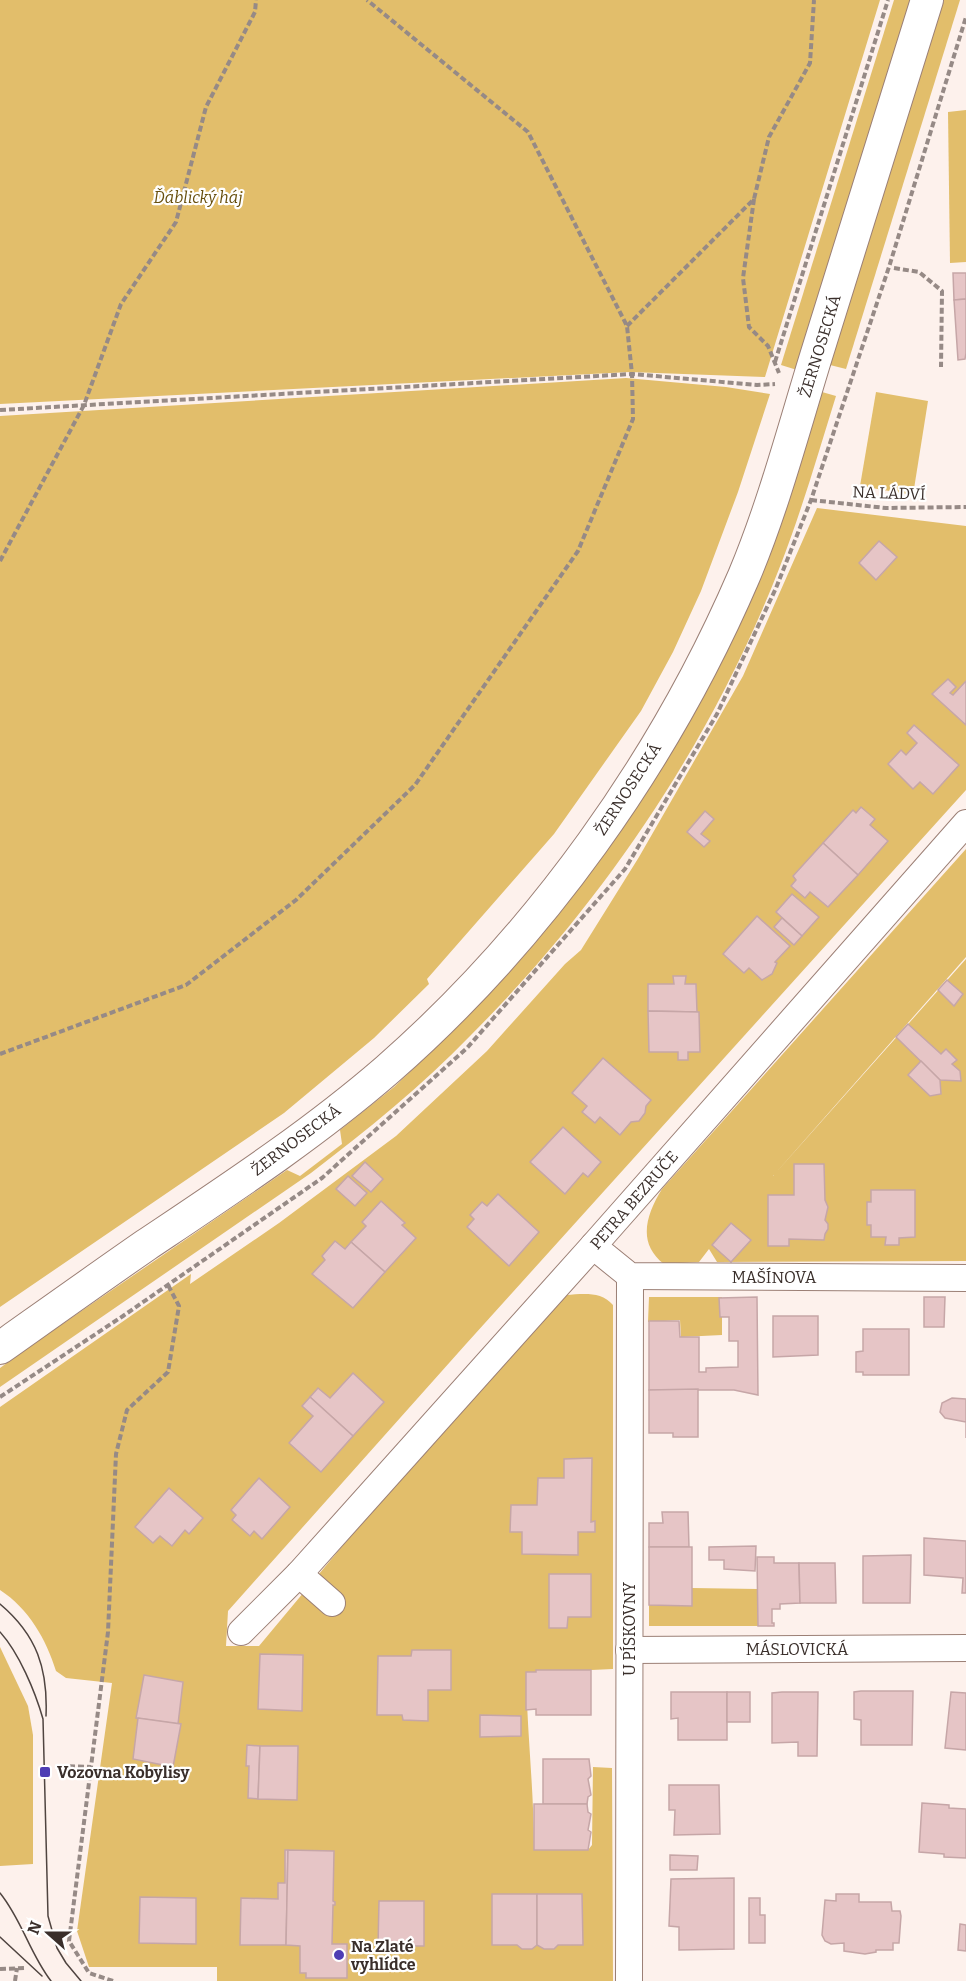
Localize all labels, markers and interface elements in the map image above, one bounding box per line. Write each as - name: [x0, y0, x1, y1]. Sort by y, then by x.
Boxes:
- park label: Ďáblický háj: [154, 187, 243, 207]
- street label: ŽERNOSECKÁ: [794, 291, 845, 400]
- street label: NA LÁDVÍ: [852, 481, 926, 504]
- street label: ŽERNOSECKÁ: [590, 738, 665, 839]
- street label: ŽERNOSECKÁ: [247, 1099, 345, 1180]
- street label: PETRA BEZRUČE: [585, 1146, 682, 1253]
- street label: MAŠÍNOVA: [732, 1267, 817, 1287]
- street label: U PÍSKOVNY: [619, 1581, 639, 1676]
- street label: MÁSLOVICKÁ: [746, 1639, 849, 1659]
- place label: Vozovna Kobylisy: [57, 1763, 189, 1782]
- marker: Vozovna Kobylisy: [38, 1765, 52, 1779]
- north arrow: [18, 1903, 78, 1963]
- text: N: [23, 1919, 46, 1937]
- place label: Na Zlaté vyhlídce: [350, 1937, 416, 1974]
- marker: Na Zlaté vyhlídce: [332, 1948, 346, 1962]

